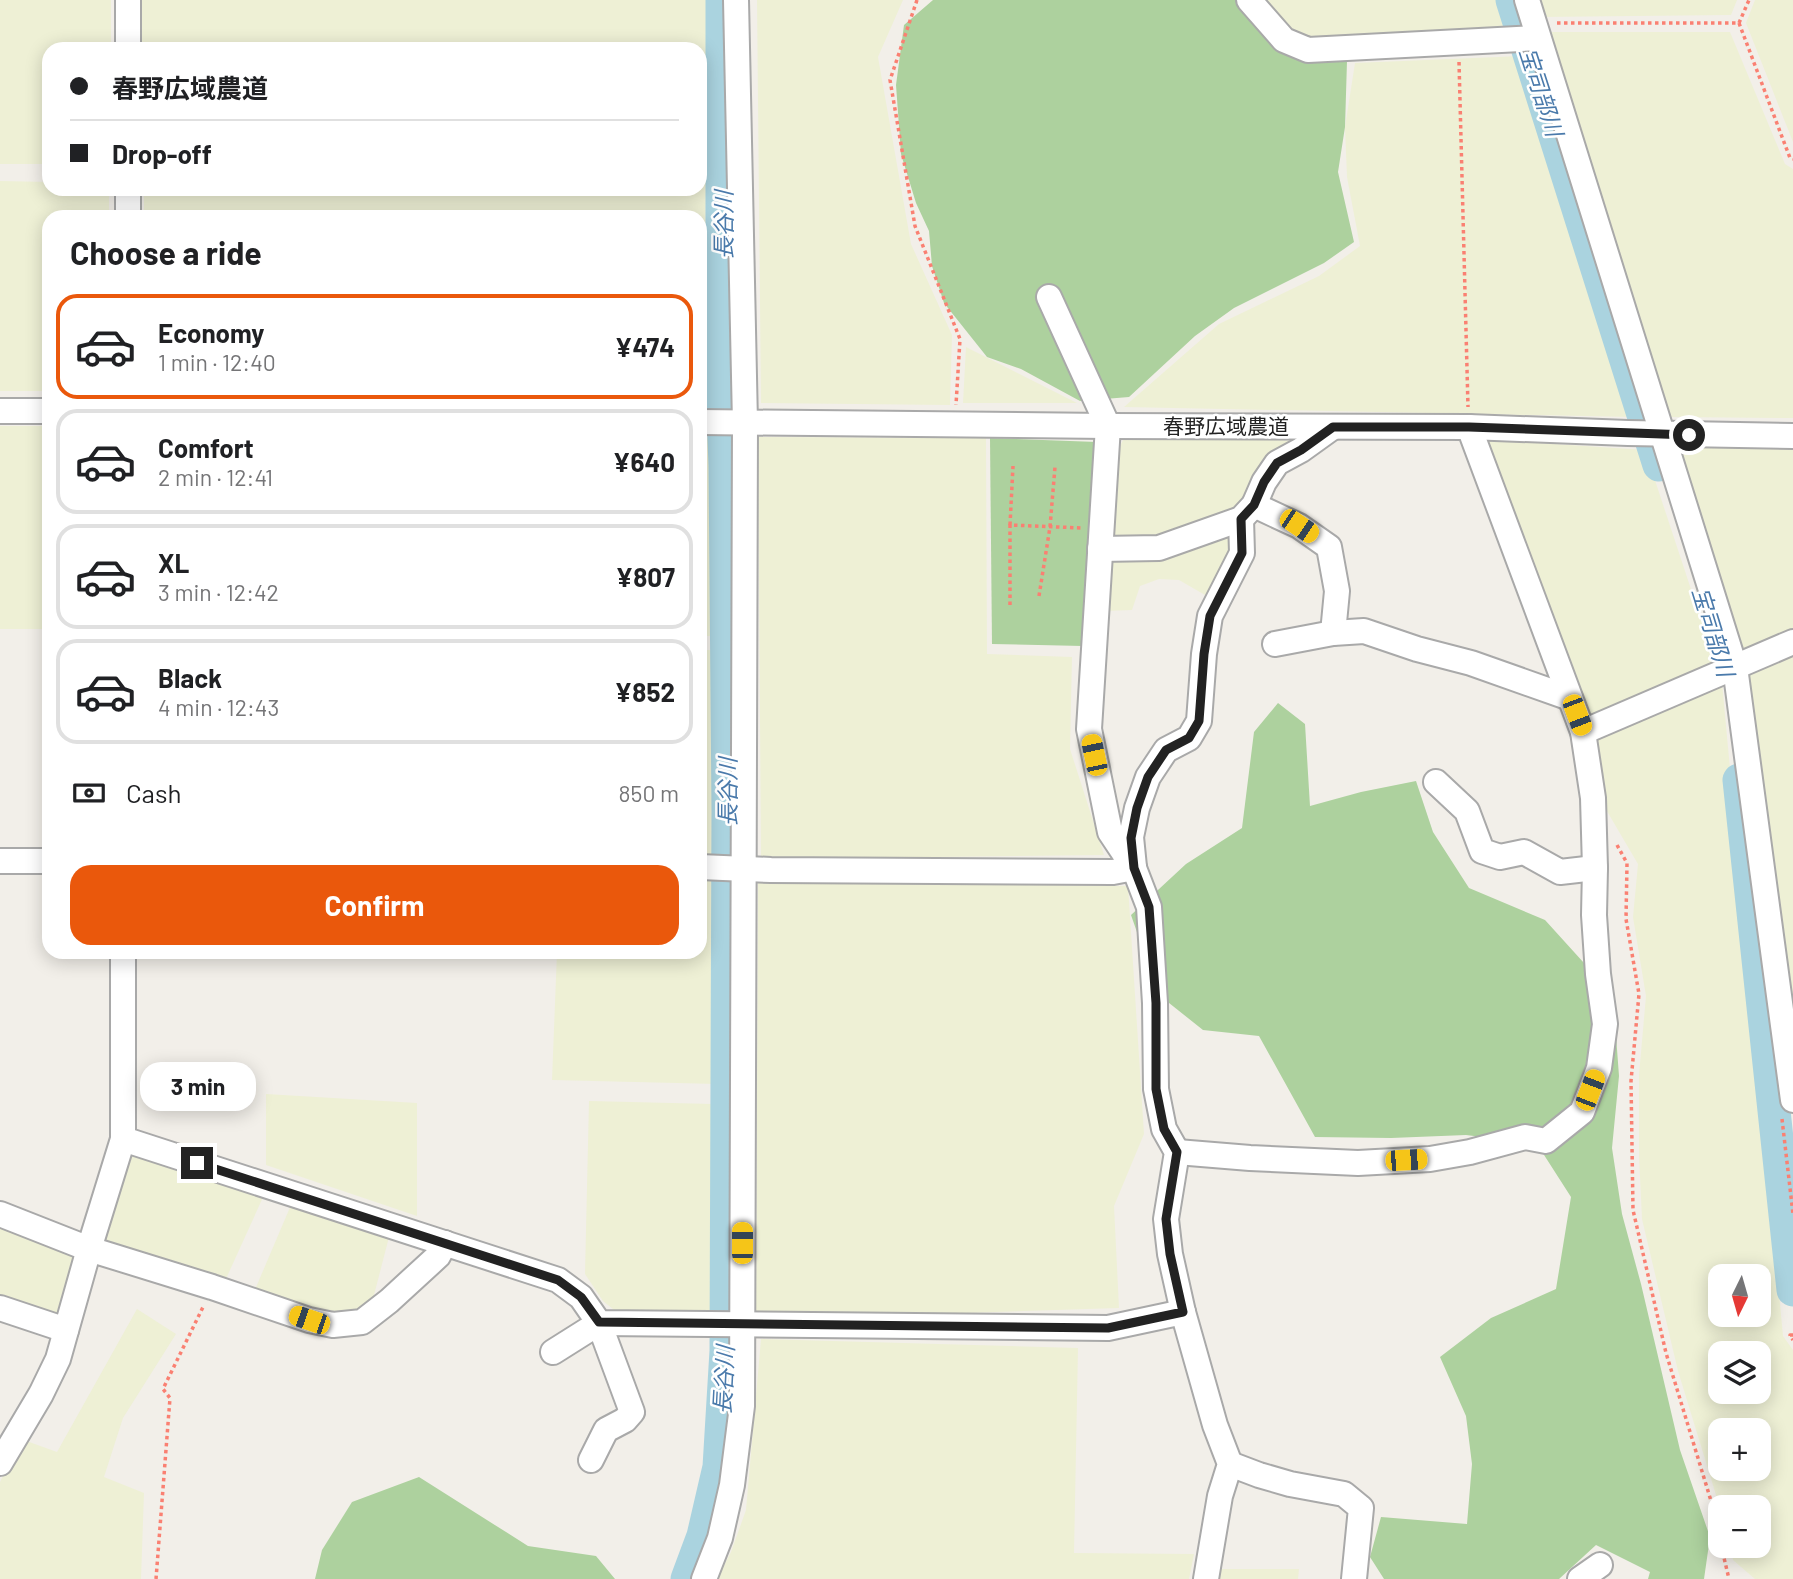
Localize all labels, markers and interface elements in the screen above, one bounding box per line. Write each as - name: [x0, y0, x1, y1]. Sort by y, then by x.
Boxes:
- water label: 宝司部川: [1514, 44, 1570, 143]
- text: 春野広域農道: [112, 72, 268, 103]
- text: Drop-off: [112, 138, 212, 169]
- water label: 長谷川: [709, 188, 737, 260]
- text: Choose a ride: [70, 233, 262, 271]
- icon: car: [74, 315, 137, 378]
- text: Economy: [158, 317, 264, 348]
- text: ¥474: [615, 331, 675, 362]
- text: 1 min · 12:40: [158, 348, 276, 376]
- street label: 春野広域農道: [1163, 413, 1289, 438]
- route start: [1673, 419, 1705, 451]
- icon: car: [74, 430, 137, 493]
- text: Comfort: [158, 432, 254, 463]
- text: ¥640: [613, 446, 675, 477]
- text: 2 min · 12:41: [158, 463, 273, 491]
- car: [1276, 506, 1323, 546]
- icon: car: [74, 545, 137, 608]
- text: XL: [158, 547, 189, 578]
- text: ¥807: [615, 561, 675, 592]
- text: 3 min · 12:42: [158, 578, 279, 606]
- water label: 宝司部川: [1687, 584, 1742, 683]
- icon: car: [74, 660, 137, 723]
- text: Black: [158, 662, 222, 693]
- text: ¥852: [615, 676, 675, 707]
- car: [1560, 692, 1595, 738]
- text: 4 min · 12:43: [158, 693, 279, 721]
- car: [1080, 732, 1109, 778]
- water label: 長谷川: [713, 755, 741, 827]
- icon: cash: [70, 774, 108, 812]
- text: Cash: [126, 777, 181, 808]
- text: 850 m: [619, 779, 679, 807]
- button: Confirm: [70, 865, 679, 945]
- callout: 3 min: [139, 1062, 255, 1110]
- car: [1573, 1067, 1608, 1113]
- text: 3 min: [171, 1072, 225, 1100]
- route end: [181, 1147, 213, 1179]
- car: [1385, 1148, 1428, 1172]
- car: [732, 1222, 753, 1264]
- north arrow: [1708, 1264, 1771, 1326]
- map controls: [1708, 1264, 1771, 1558]
- car: [286, 1303, 333, 1337]
- button: layers: [1708, 1341, 1771, 1404]
- water label: 長谷川: [707, 1342, 739, 1415]
- button: +: [1708, 1418, 1771, 1481]
- button: −: [1708, 1495, 1771, 1558]

